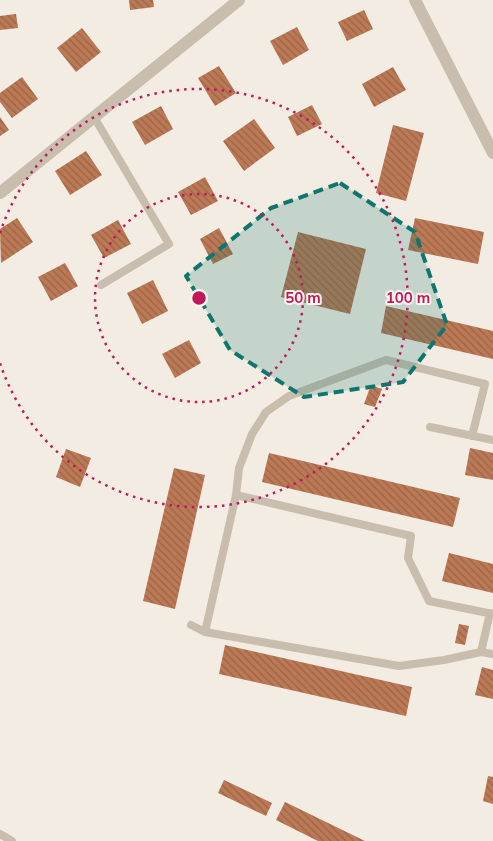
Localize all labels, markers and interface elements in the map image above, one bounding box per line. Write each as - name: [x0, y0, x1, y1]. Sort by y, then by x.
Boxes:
- text: 50 m: [285, 288, 321, 307]
- text: 100 m: [386, 288, 430, 307]
- centre of rings: [190, 289, 208, 307]

